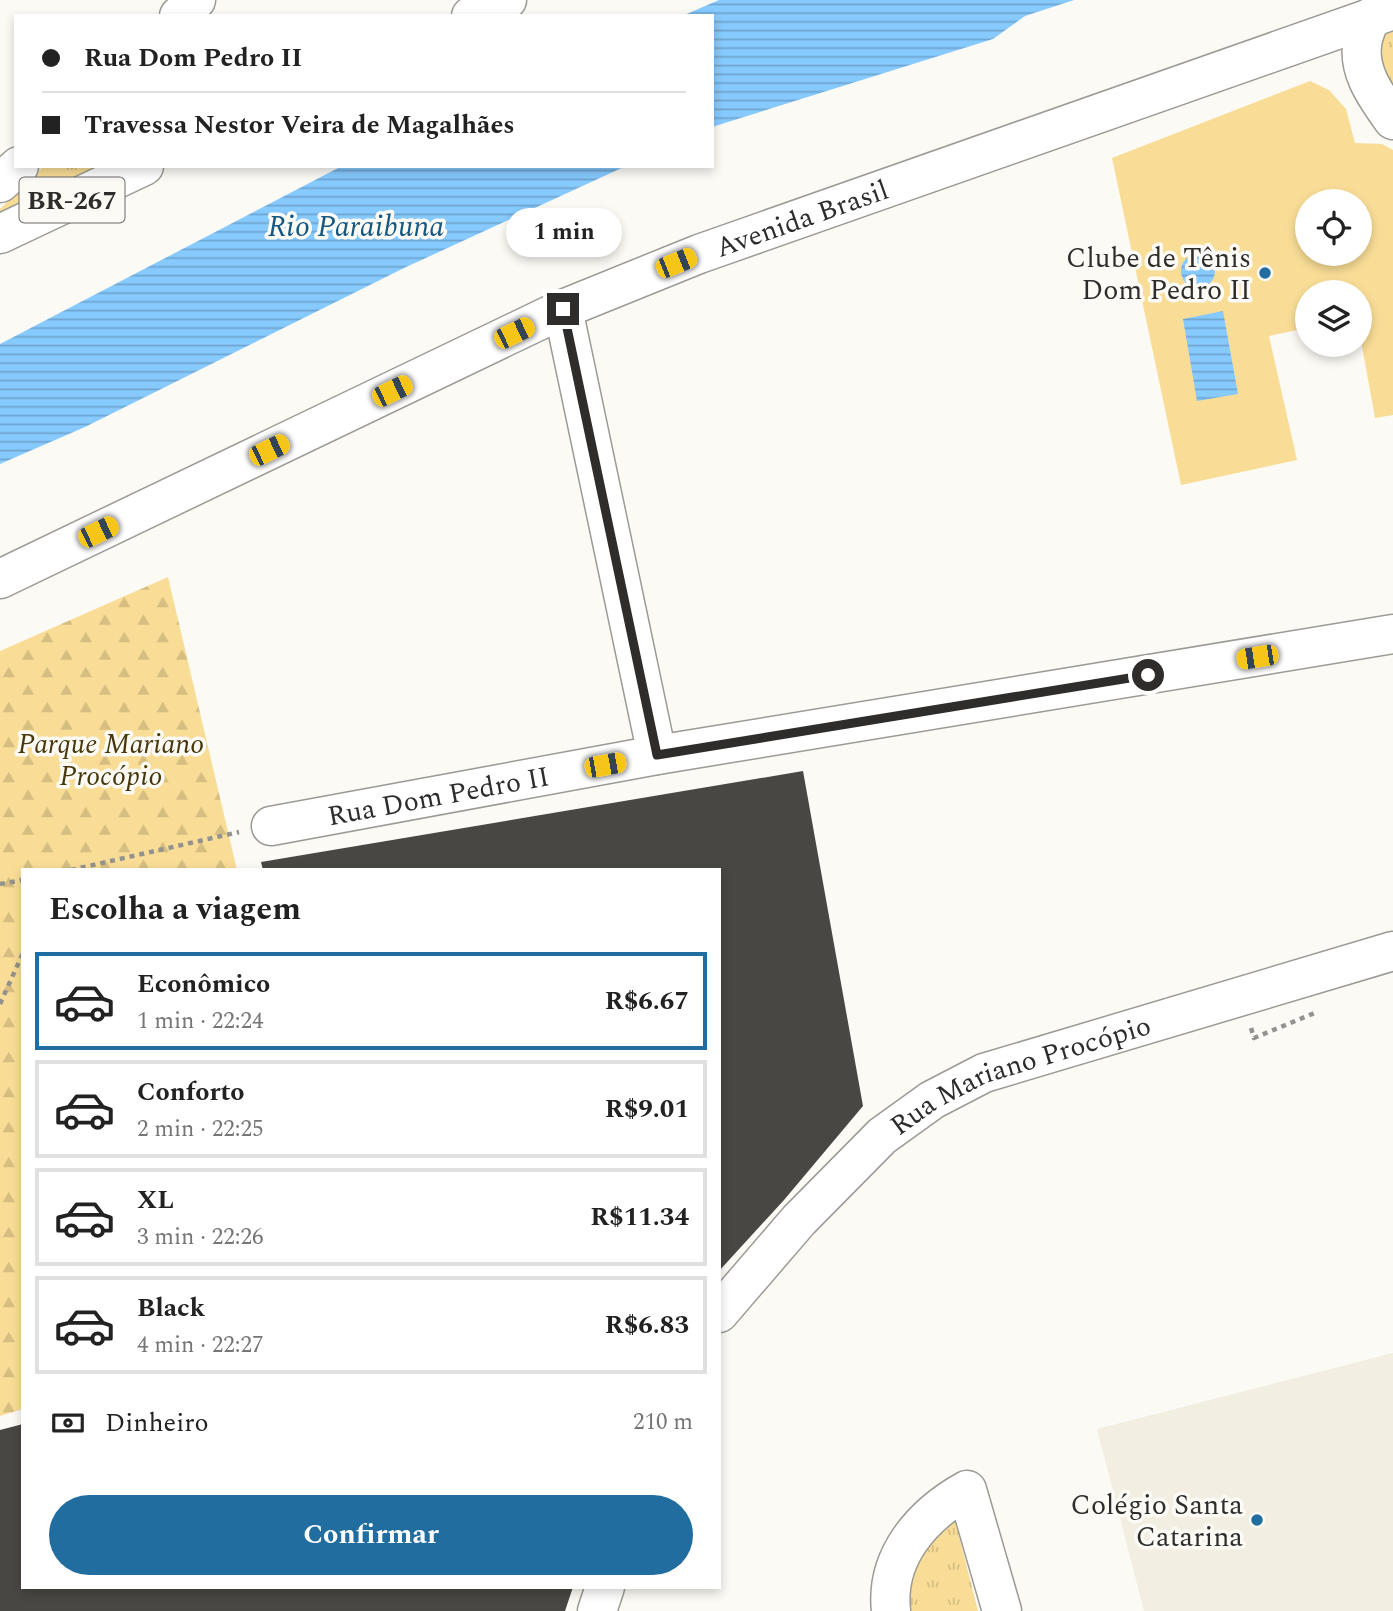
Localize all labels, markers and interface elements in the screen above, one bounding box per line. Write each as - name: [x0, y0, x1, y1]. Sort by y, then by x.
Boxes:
- text: Rua Dom Pedro II: [84, 38, 302, 78]
- text: Travessa Nestor Veira de Magalhães: [84, 105, 515, 145]
- street label: Avenida Brasil: [710, 169, 895, 270]
- road number: BR-267: [20, 178, 124, 223]
- map controls: [1295, 189, 1372, 357]
- button: locate: [1295, 189, 1372, 266]
- water label: Rio Paraibuna: [268, 204, 444, 250]
- callout: 1 min: [505, 208, 621, 256]
- text: 1 min: [533, 215, 595, 250]
- place label: Clube de Tênis Dom Pedro II: [1066, 237, 1251, 312]
- car: [653, 245, 700, 281]
- marker: Clube de Tênis Dom Pedro II: [1257, 265, 1273, 281]
- button: layers: [1295, 280, 1372, 357]
- route end: [547, 293, 579, 325]
- car: [491, 314, 538, 352]
- car: [369, 372, 416, 410]
- car: [246, 431, 293, 469]
- car: [75, 513, 122, 551]
- car: [1235, 643, 1280, 671]
- route start: [1132, 659, 1164, 691]
- park label: Parque Mariano Procópio: [18, 723, 204, 798]
- car: [583, 751, 628, 779]
- street label: Rua Dom Pedro II: [324, 755, 553, 838]
- text: Escolha a viagem: [49, 885, 301, 934]
- text: Econômico: [137, 964, 270, 1004]
- icon: car: [53, 970, 116, 1033]
- text: R$6.67: [605, 981, 689, 1021]
- text: 1 min · 22:24: [137, 1004, 264, 1039]
- street label: Rua Mariano Procópio: [881, 1004, 1156, 1147]
- text: Conforto: [137, 1072, 245, 1112]
- icon: car: [53, 1078, 116, 1141]
- text: R$9.01: [605, 1089, 689, 1129]
- text: 2 min · 22:25: [137, 1112, 264, 1147]
- text: XL: [137, 1180, 174, 1220]
- icon: car: [53, 1186, 116, 1249]
- text: R$11.34: [590, 1197, 689, 1237]
- text: 3 min · 22:26: [137, 1220, 264, 1255]
- text: Black: [137, 1288, 205, 1328]
- icon: car: [53, 1294, 116, 1357]
- text: R$6.83: [605, 1305, 689, 1345]
- text: 4 min · 22:27: [137, 1328, 264, 1363]
- text: Dinheiro: [105, 1403, 209, 1443]
- icon: cash: [49, 1404, 87, 1442]
- text: 210 m: [633, 1405, 693, 1440]
- place label: Colégio Santa Catarina: [1071, 1484, 1243, 1559]
- button: Confirmar: [49, 1495, 693, 1575]
- marker: Colégio Santa Catarina: [1249, 1512, 1265, 1528]

